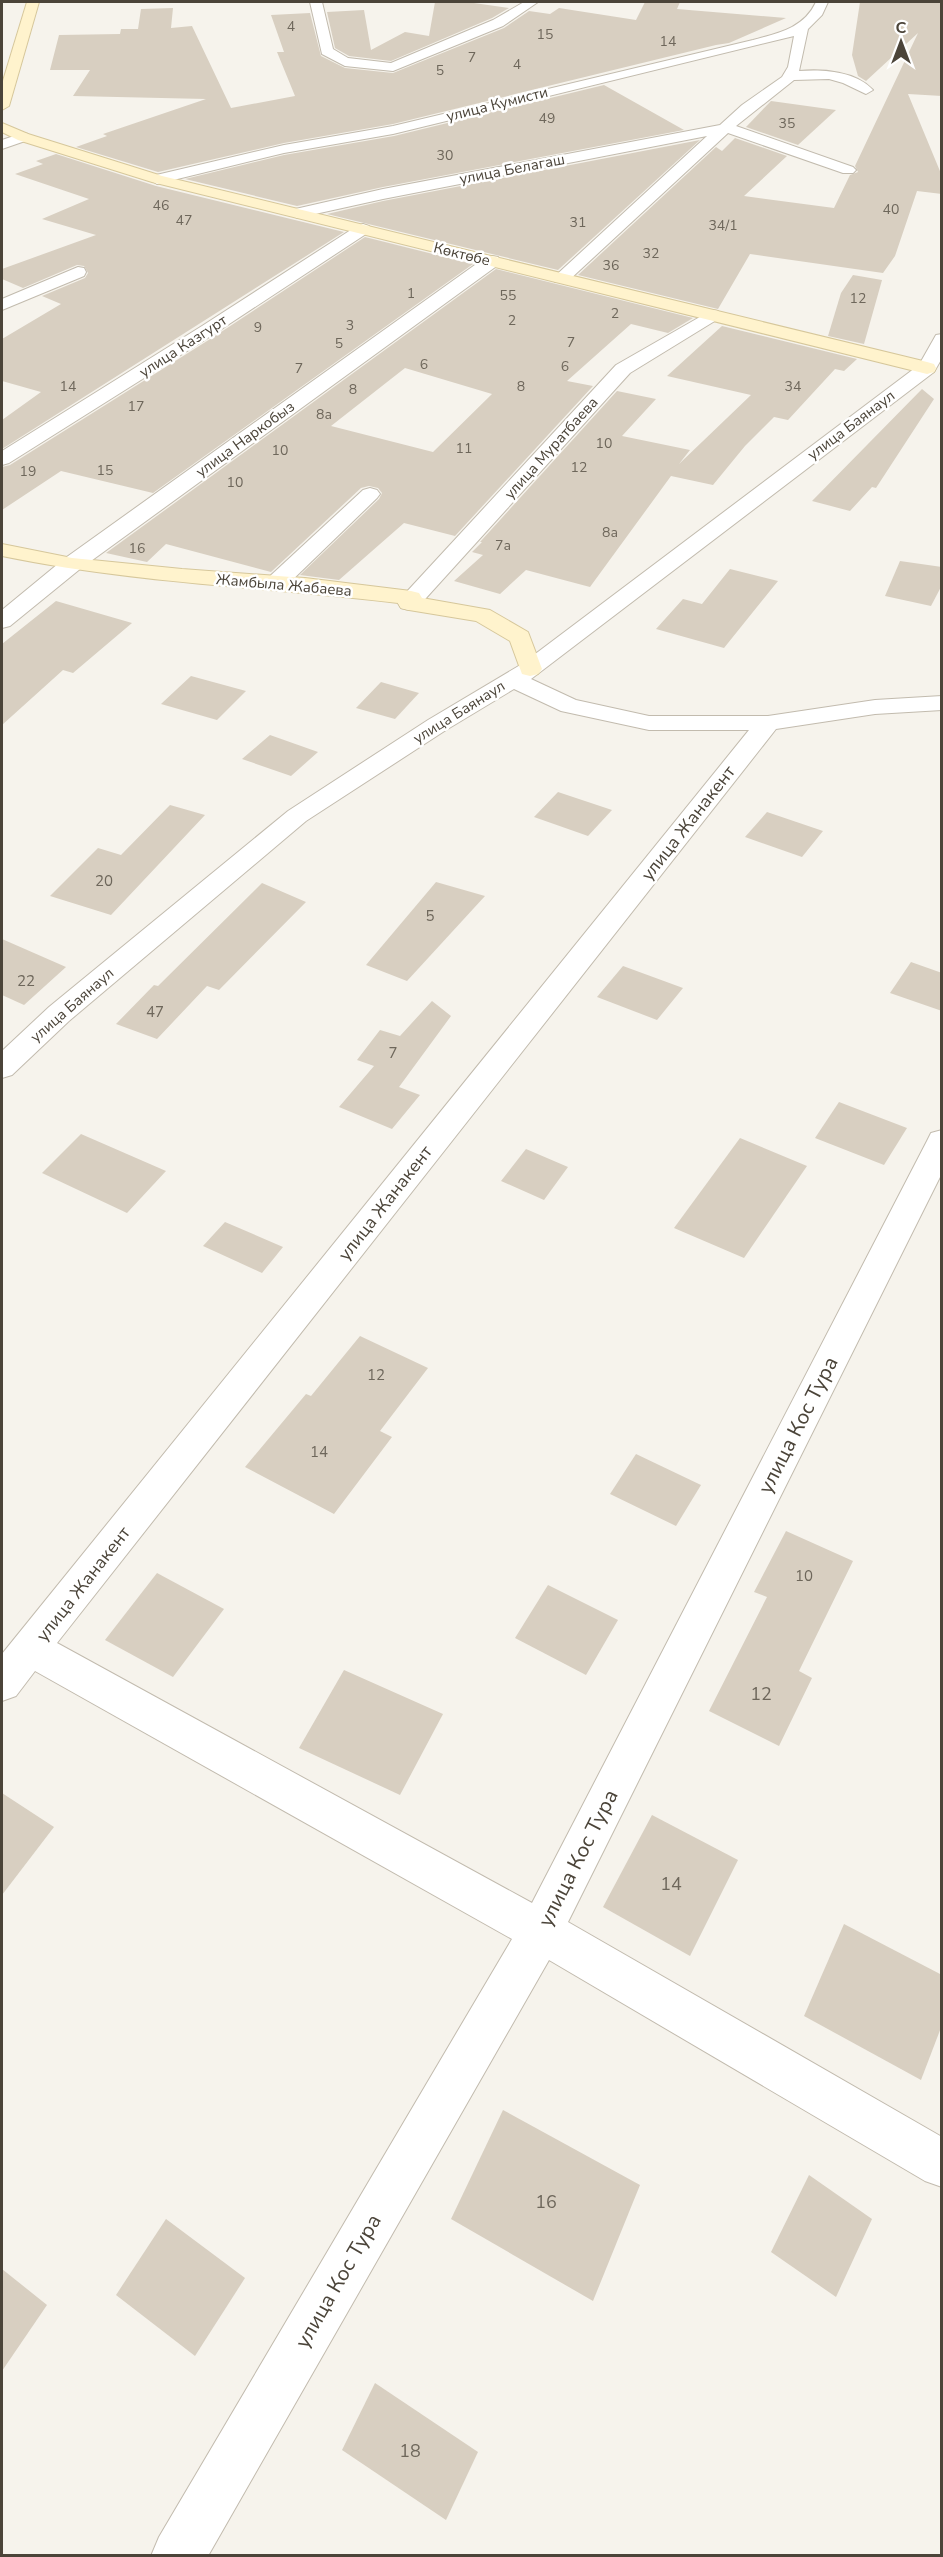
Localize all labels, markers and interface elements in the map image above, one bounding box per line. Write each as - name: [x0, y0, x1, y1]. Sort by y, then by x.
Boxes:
- north arrow: [871, 12, 931, 72]
- house number: 4: [287, 17, 295, 36]
- text: С: [896, 17, 907, 39]
- house number: 15: [537, 25, 553, 44]
- house number: 14: [660, 32, 676, 51]
- house number: 7: [468, 48, 476, 67]
- house number: 4: [513, 55, 521, 74]
- house number: 5: [436, 61, 444, 80]
- street label: улица Кумисти: [444, 82, 550, 126]
- house number: 49: [539, 109, 555, 128]
- house number: 35: [779, 114, 795, 133]
- house number: 30: [437, 146, 453, 165]
- street label: улица Белагаш: [458, 149, 566, 189]
- house number: 46: [153, 196, 169, 215]
- house number: 40: [883, 200, 899, 219]
- house number: 47: [176, 211, 192, 230]
- house number: 31: [570, 213, 586, 232]
- house number: 34/1: [708, 216, 738, 235]
- street label: Көктөбе: [432, 237, 492, 271]
- house number: 32: [643, 244, 659, 263]
- house number: 36: [603, 256, 619, 275]
- house number: 1: [407, 284, 415, 303]
- house number: 55: [500, 286, 516, 305]
- house number: 12: [850, 289, 866, 308]
- house number: 2: [611, 304, 619, 323]
- street label: улица Казгурт: [135, 310, 231, 382]
- house number: 2: [508, 311, 516, 330]
- house number: 3: [346, 316, 354, 335]
- house number: 9: [254, 318, 262, 337]
- house number: 7: [567, 333, 575, 352]
- house number: 5: [335, 334, 343, 353]
- house number: 6: [420, 355, 428, 374]
- house number: 6: [561, 357, 569, 376]
- house number: 7: [295, 359, 303, 378]
- house number: 14: [60, 377, 76, 396]
- house number: 8: [517, 377, 525, 396]
- house number: 34: [785, 377, 801, 396]
- house number: 8: [349, 380, 357, 399]
- street label: улица Баянаул: [803, 386, 899, 464]
- street label: улица Муратбаева: [500, 393, 602, 503]
- street label: улица Наркобыз: [192, 396, 298, 482]
- house number: 17: [128, 397, 144, 416]
- house number: 8а: [316, 405, 332, 424]
- house number: 10: [596, 434, 612, 453]
- house number: 11: [456, 439, 472, 458]
- house number: 10: [272, 441, 288, 460]
- house number: 12: [571, 458, 587, 477]
- house number: 15: [97, 461, 113, 480]
- house number: 19: [20, 462, 36, 481]
- house number: 10: [227, 473, 243, 492]
- house number: 8а: [602, 523, 618, 542]
- house number: 7а: [495, 536, 511, 555]
- house number: 16: [129, 539, 145, 558]
- street label: Жамбыла Жабаева: [215, 569, 353, 601]
- street label: улица Баянаул: [409, 676, 509, 748]
- street label: улица Жанакент: [635, 760, 741, 886]
- house number: 20: [95, 871, 113, 891]
- house number: 5: [425, 906, 435, 926]
- street label: улица Баянаул: [26, 963, 118, 1047]
- house number: 22: [17, 971, 35, 991]
- house number: 47: [146, 1002, 164, 1022]
- house number: 7: [388, 1043, 398, 1063]
- street label: улица Жанакент: [332, 1140, 438, 1266]
- street label: улица Кос Тура: [751, 1352, 845, 1498]
- house number: 12: [367, 1365, 385, 1385]
- house number: 14: [310, 1442, 328, 1462]
- street label: улица Жанакент: [30, 1521, 136, 1647]
- house number: 10: [795, 1566, 813, 1586]
- house number: 12: [750, 1682, 772, 1706]
- street label: улица Кос Тура: [531, 1785, 625, 1931]
- house number: 14: [660, 1872, 682, 1896]
- house number: 16: [535, 2190, 557, 2214]
- street label: улица Кос Тура: [288, 2209, 388, 2353]
- house number: 18: [399, 2439, 421, 2463]

